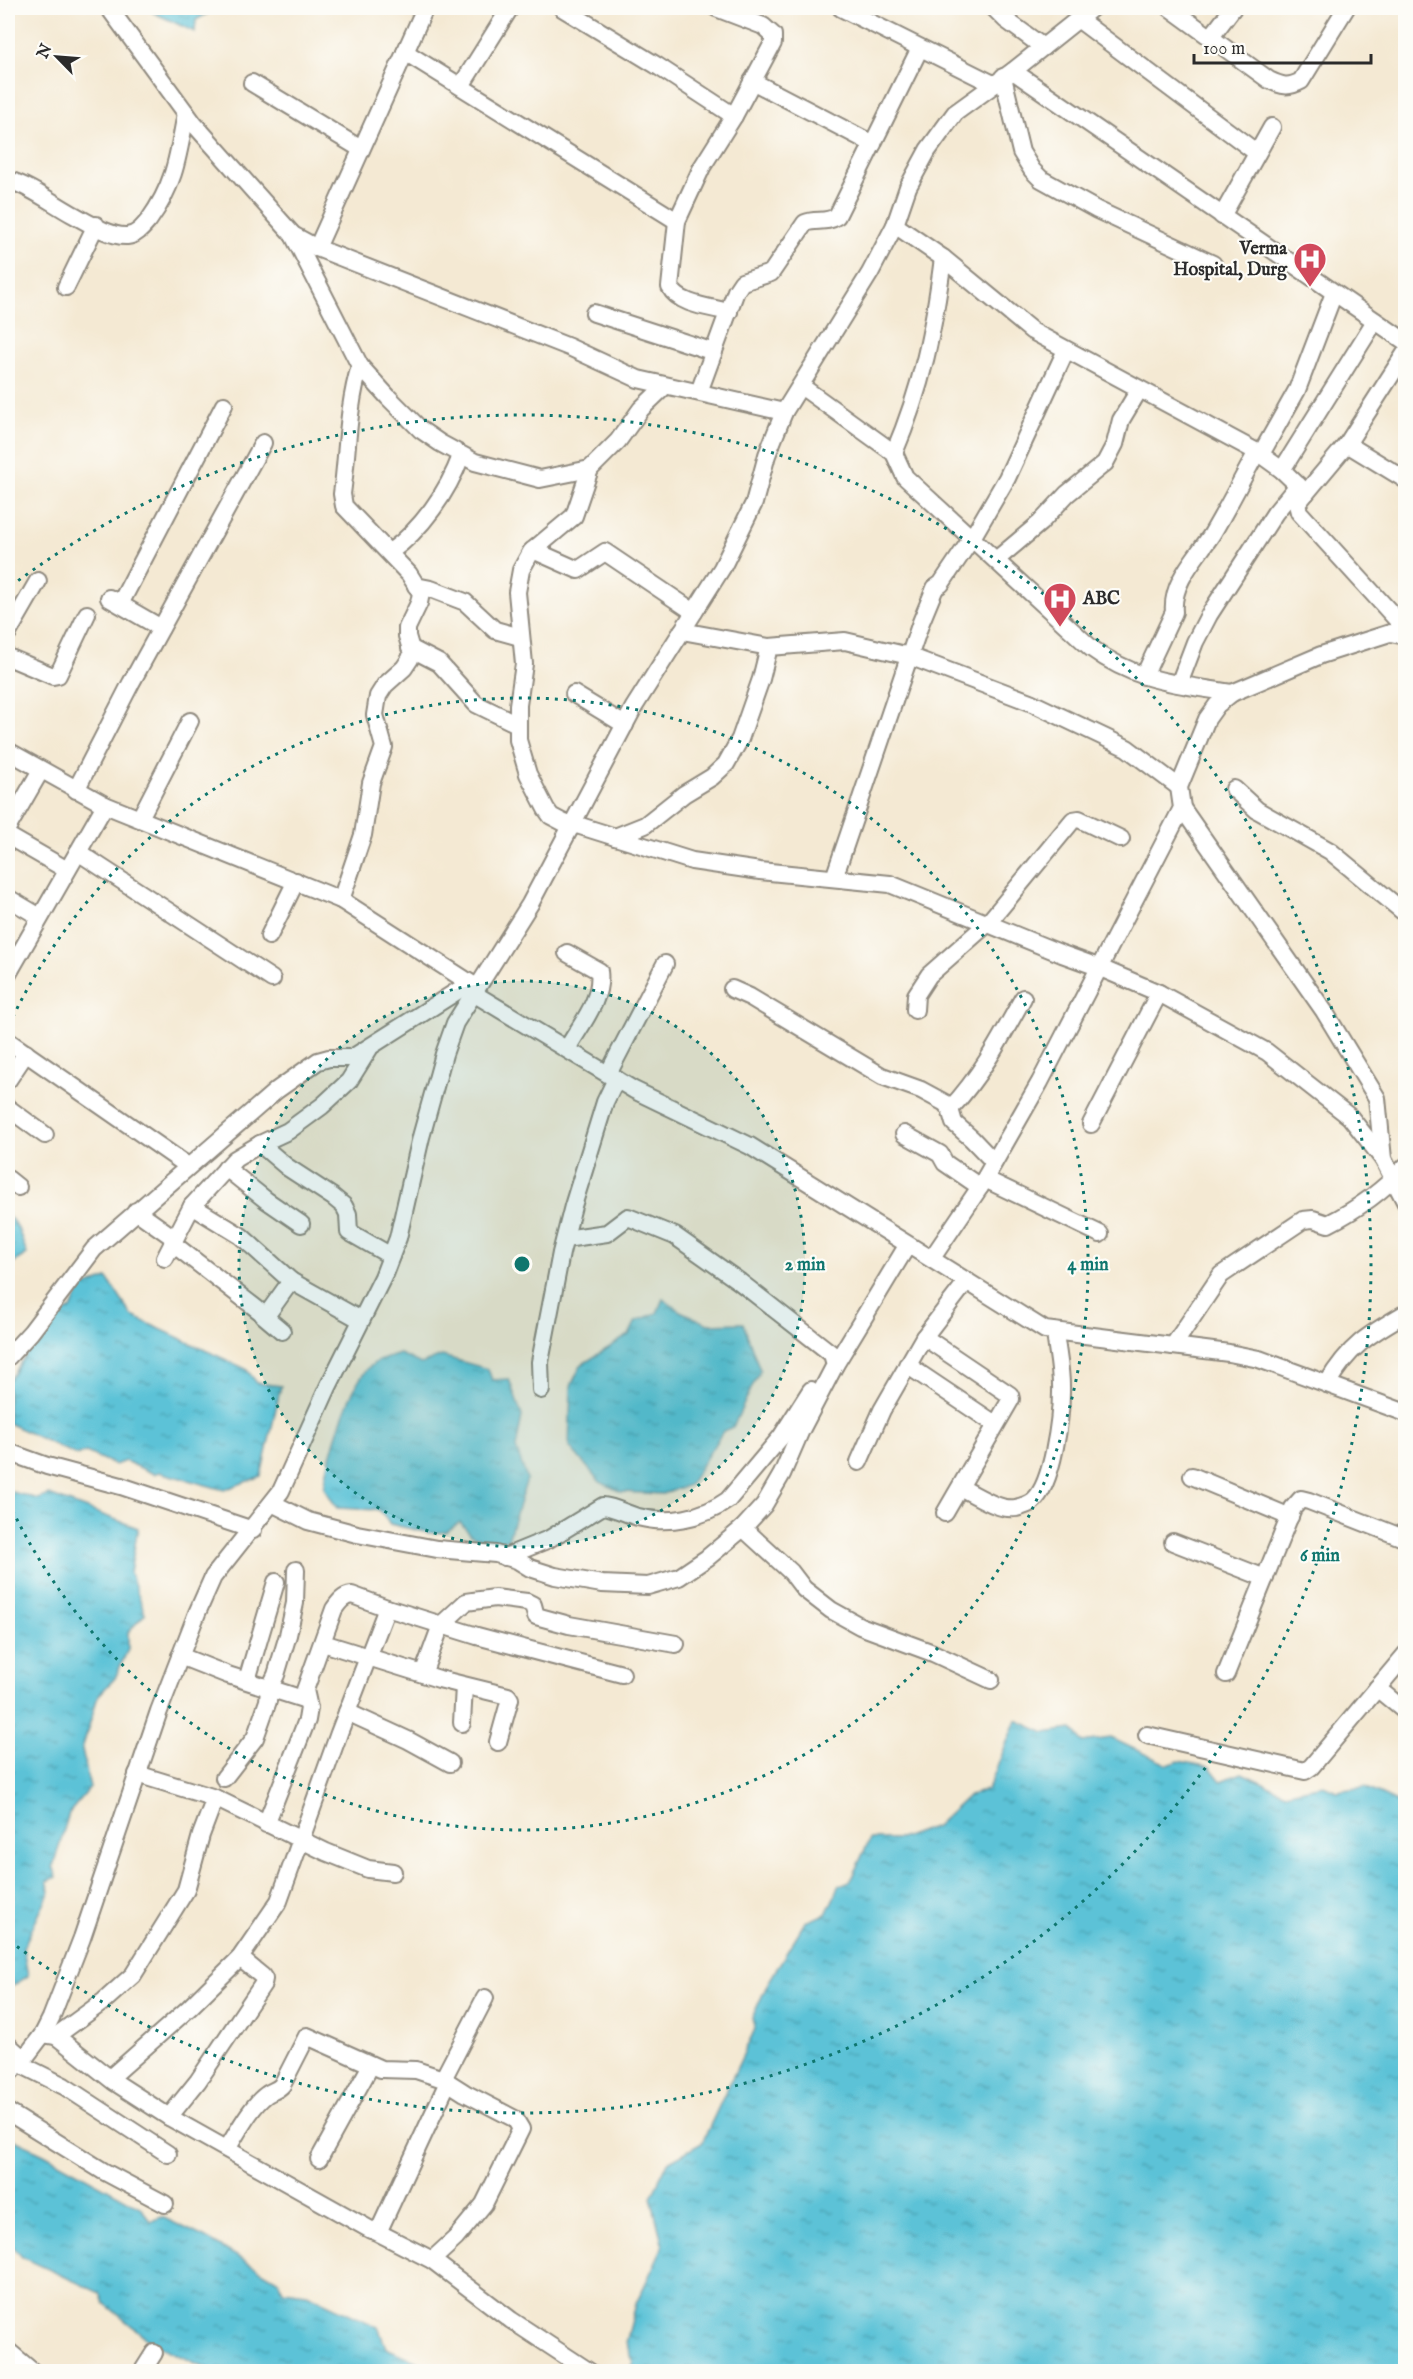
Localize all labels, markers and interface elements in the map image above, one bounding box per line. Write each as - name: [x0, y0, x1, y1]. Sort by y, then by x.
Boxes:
- north arrow: [27, 27, 87, 87]
- scale bar: [1194, 27, 1371, 65]
- text: 100 m: [1203, 38, 1245, 61]
- text: N: [33, 41, 57, 63]
- place label: Verma Hospital, Durg: [1173, 238, 1288, 282]
- hospital icon: Verma Hospital, Durg: [1292, 241, 1328, 288]
- hospital icon: ABC: [1042, 581, 1078, 628]
- place label: ABC: [1082, 588, 1120, 611]
- centre of rings: [512, 1254, 532, 1274]
- text: 2 min: [785, 1254, 826, 1277]
- text: 4 min: [1067, 1254, 1109, 1277]
- text: 6 min: [1300, 1545, 1340, 1568]

